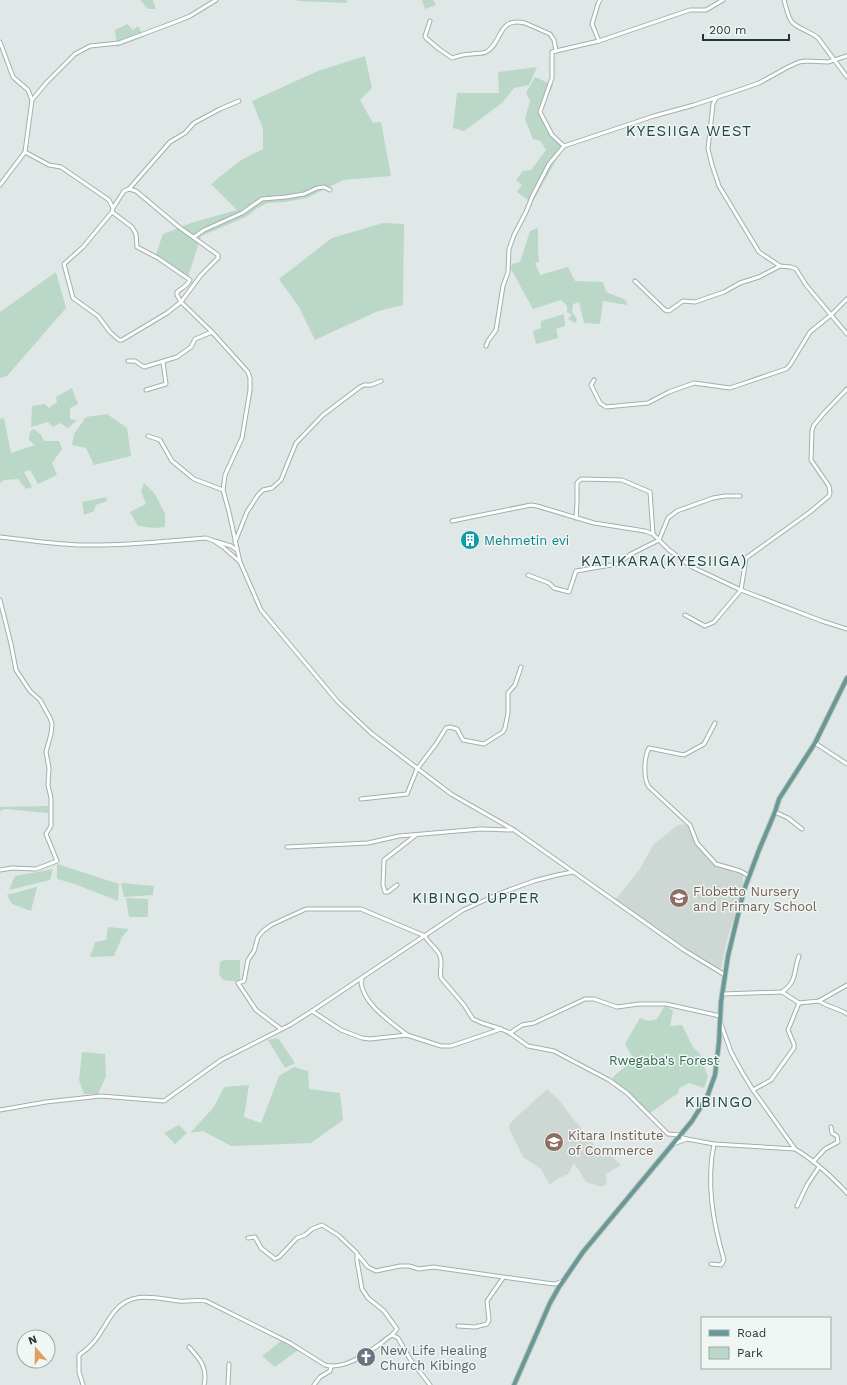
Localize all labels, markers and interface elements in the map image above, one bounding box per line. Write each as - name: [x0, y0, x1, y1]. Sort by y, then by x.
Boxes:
- scale bar: [703, 16, 789, 42]
- text: 200 m: [709, 23, 746, 37]
- district label: KYESIIGA WEST: [626, 122, 752, 140]
- building icon: Mehmetin evi: [459, 529, 481, 551]
- place label: Mehmetin evi: [484, 533, 569, 548]
- district label: KATIKARA(KYESIIGA): [581, 552, 747, 570]
- place label: Flobetto Nursery and Primary School: [693, 884, 817, 914]
- school or university icon: Flobetto Nursery and Primary School: [668, 887, 690, 909]
- district label: KIBINGO UPPER: [412, 889, 540, 907]
- park label: Rwegaba's Forest: [609, 1053, 720, 1068]
- district label: KIBINGO: [685, 1093, 753, 1111]
- place label: Kitara Institute of Commerce: [568, 1128, 663, 1158]
- school or university icon: Kitara Institute of Commerce: [543, 1131, 565, 1153]
- legend: [701, 1317, 831, 1369]
- text: Road: [737, 1326, 766, 1340]
- north arrow: [16, 1329, 56, 1369]
- text: N: [27, 1333, 39, 1348]
- place label: New Life Healing Church Kibingo: [380, 1343, 487, 1373]
- church icon: New Life Healing Church Kibingo: [355, 1346, 377, 1368]
- text: Park: [737, 1346, 763, 1360]

